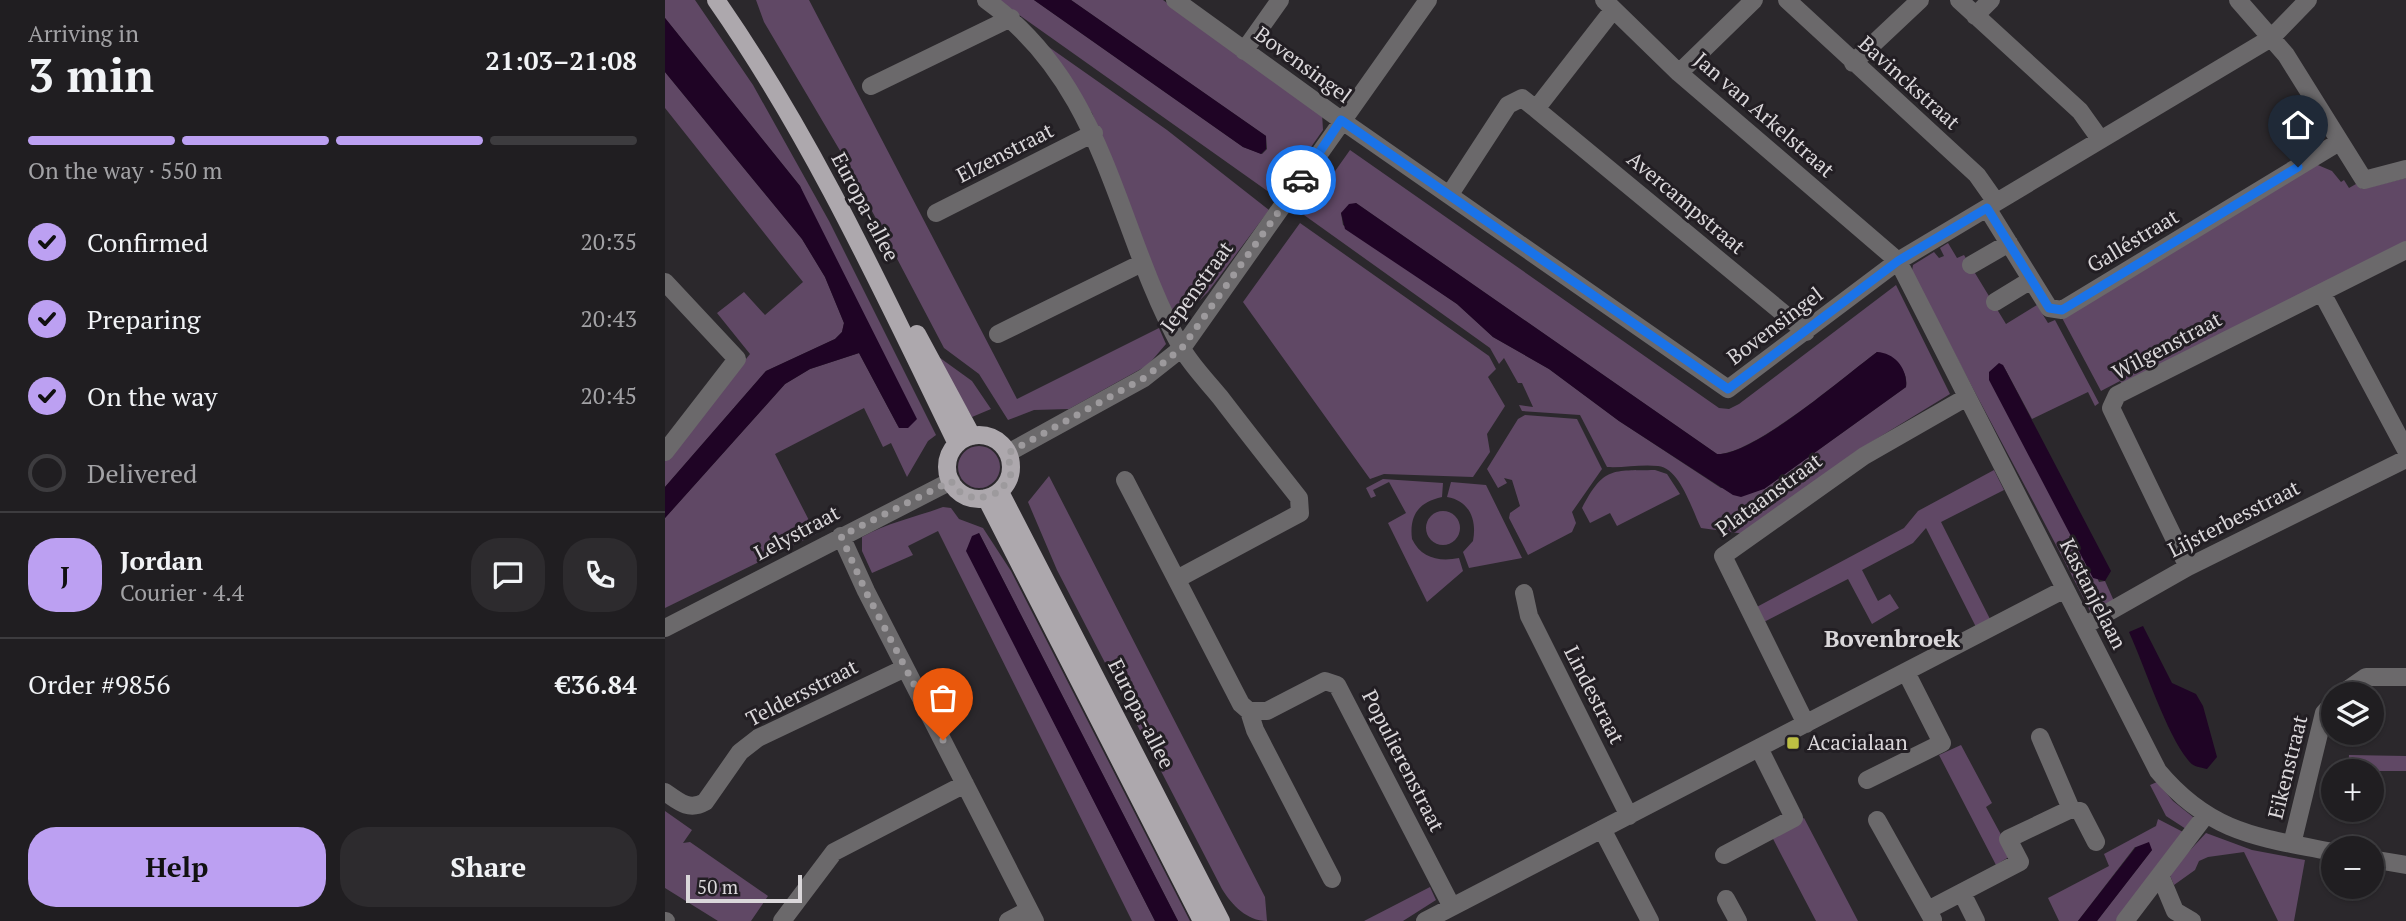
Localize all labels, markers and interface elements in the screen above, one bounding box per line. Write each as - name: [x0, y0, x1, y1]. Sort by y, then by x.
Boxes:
- text: Arriving in: [28, 18, 139, 49]
- street label: Bovensingel: [1250, 20, 1358, 109]
- street label: Bavinckstraat: [1853, 29, 1967, 135]
- text: 21:03–21:08: [485, 43, 637, 77]
- text: 3 min: [28, 44, 154, 105]
- street label: Jan van Arkelstraat: [1688, 45, 1841, 183]
- pin: [2268, 95, 2328, 167]
- icon: home: [2279, 106, 2317, 144]
- street label: Elzenstraat: [951, 116, 1058, 189]
- courier: [1266, 145, 1336, 215]
- street label: Avercampstraat: [1622, 145, 1752, 260]
- street label: Europa-allee: [825, 147, 906, 266]
- text: On the way · 550 m: [28, 155, 222, 186]
- icon: car: [1282, 161, 1320, 199]
- street label: Galléstraat: [2081, 202, 2184, 278]
- icon: check: [28, 223, 66, 261]
- text: Confirmed: [87, 225, 208, 259]
- text: 20:35: [580, 226, 637, 257]
- street label: Iepenstraat: [1153, 235, 1239, 338]
- street label: Bovensingel: [1721, 280, 1828, 370]
- icon: check: [28, 300, 66, 338]
- text: Preparing: [87, 302, 200, 336]
- text: 20:43: [580, 303, 637, 334]
- street label: Wilgenstraat: [2107, 304, 2226, 386]
- icon: check: [28, 377, 66, 415]
- text: On the way: [87, 379, 218, 413]
- text: 20:45: [580, 380, 637, 411]
- street label: Plataanstraat: [1710, 446, 1827, 542]
- text: Delivered: [87, 456, 197, 490]
- street label: Lijsterbesstraat: [2163, 473, 2304, 563]
- street label: Lelystraat: [749, 498, 844, 566]
- street label: Kastanjelaan: [2054, 533, 2134, 654]
- button: chat: [471, 538, 545, 612]
- button: phone: [563, 538, 637, 612]
- text: Jordan: [120, 543, 203, 577]
- text: J: [60, 558, 70, 592]
- text: Courier · 4.4: [120, 577, 244, 608]
- district label: Bovenbroek: [1824, 622, 1960, 654]
- street label: Lindestraat: [1558, 641, 1632, 749]
- street label: Teldersstraat: [741, 652, 862, 732]
- street label: Europa-allee: [1102, 654, 1182, 773]
- text: Order #9856: [28, 667, 170, 701]
- text: €36.84: [556, 667, 637, 701]
- pin: [913, 668, 973, 740]
- icon: bag: [924, 679, 962, 717]
- map controls: [2321, 682, 2384, 899]
- button: layers: [2321, 682, 2384, 745]
- street label: Populierenstraat: [1356, 685, 1452, 836]
- street label: Eikenstraat: [2261, 712, 2313, 822]
- place label: Acacialaan: [1807, 728, 1908, 756]
- marker: Acacialaan: [1785, 735, 1801, 751]
- button: +: [2321, 759, 2384, 822]
- button: Help: [28, 827, 326, 907]
- button: Share: [340, 827, 637, 907]
- button: −: [2321, 836, 2384, 899]
- scale bar: [686, 872, 801, 904]
- text: 50 m: [697, 874, 738, 899]

